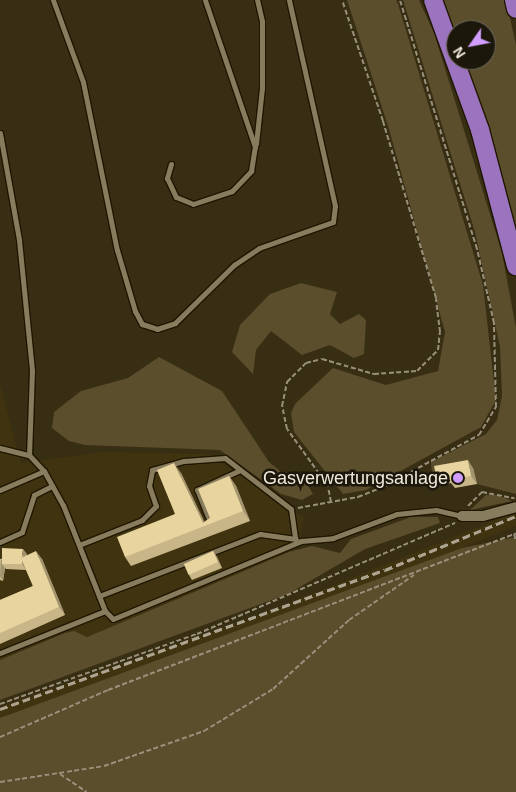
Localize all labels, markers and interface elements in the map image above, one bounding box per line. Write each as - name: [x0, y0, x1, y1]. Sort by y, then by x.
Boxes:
- north arrow: [446, 20, 496, 70]
- text: N: [450, 44, 469, 61]
- place label: Gasverwertungsanlage: [263, 467, 448, 489]
- marker: Gasverwertungsanlage: [452, 472, 464, 484]

